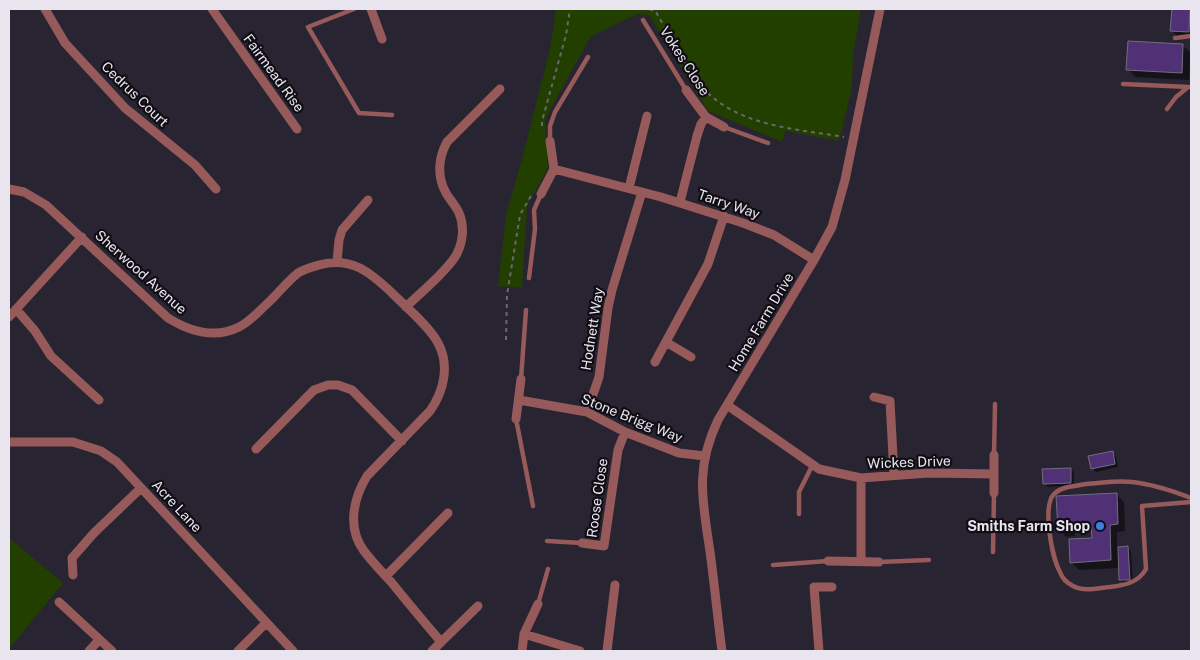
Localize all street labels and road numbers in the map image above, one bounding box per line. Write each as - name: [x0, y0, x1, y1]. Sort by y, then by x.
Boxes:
- street label: Vokes Close: [657, 24, 713, 99]
- street label: Fairmead Rise: [240, 31, 308, 115]
- street label: Cedrus Court: [98, 58, 172, 130]
- street label: Tarry Way: [696, 186, 763, 222]
- street label: Sherwood Avenue: [92, 227, 190, 317]
- street label: Home Farm Drive: [725, 270, 797, 374]
- street label: Hodnett Way: [578, 286, 607, 372]
- street label: Stone Brigg Way: [579, 390, 686, 446]
- street label: Wickes Drive: [867, 453, 951, 471]
- street label: Roose Close: [584, 457, 610, 539]
- street label: Acre Lane: [149, 477, 205, 535]

